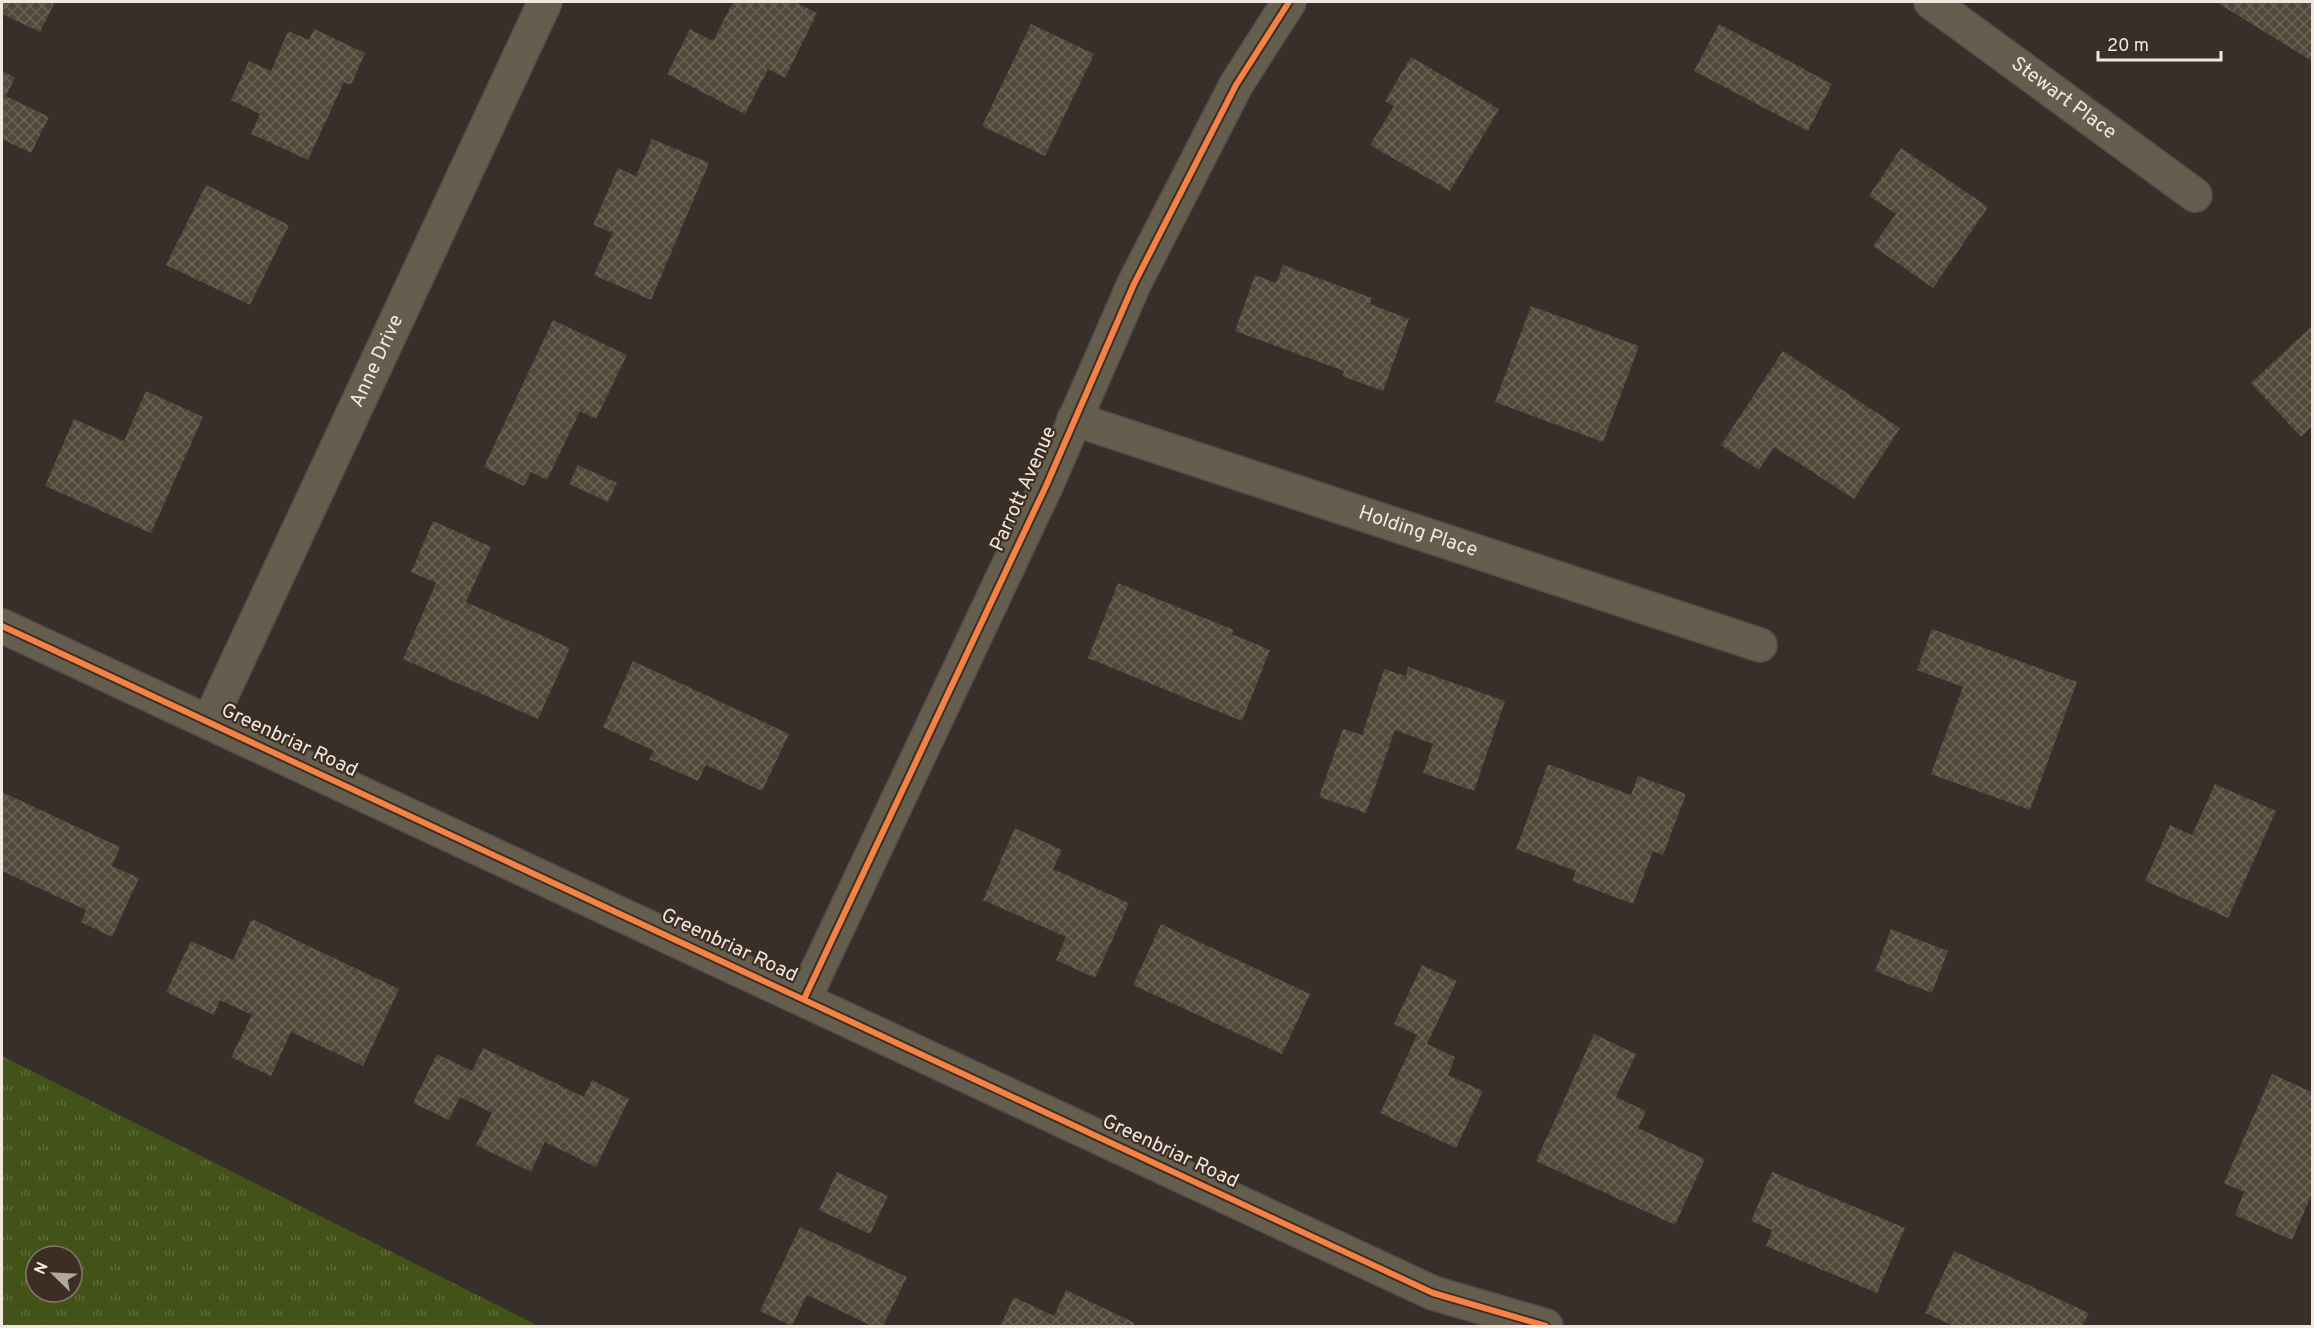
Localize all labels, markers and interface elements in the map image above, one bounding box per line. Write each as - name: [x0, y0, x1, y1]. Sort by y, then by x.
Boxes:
- scale bar: [2098, 24, 2221, 62]
- text: 20 m: [2107, 35, 2149, 58]
- street label: Stewart Place: [2005, 52, 2121, 146]
- street label: Anne Drive: [344, 311, 410, 412]
- street label: Parrott Avenue: [985, 422, 1063, 556]
- street label: Holding Place: [1355, 501, 1481, 564]
- street label: Greenbriar Road: [217, 698, 361, 784]
- street label: Greenbriar Road: [657, 903, 801, 989]
- street label: Greenbriar Road: [1098, 1109, 1242, 1195]
- north arrow: [24, 1244, 84, 1304]
- text: N: [31, 1259, 54, 1278]

